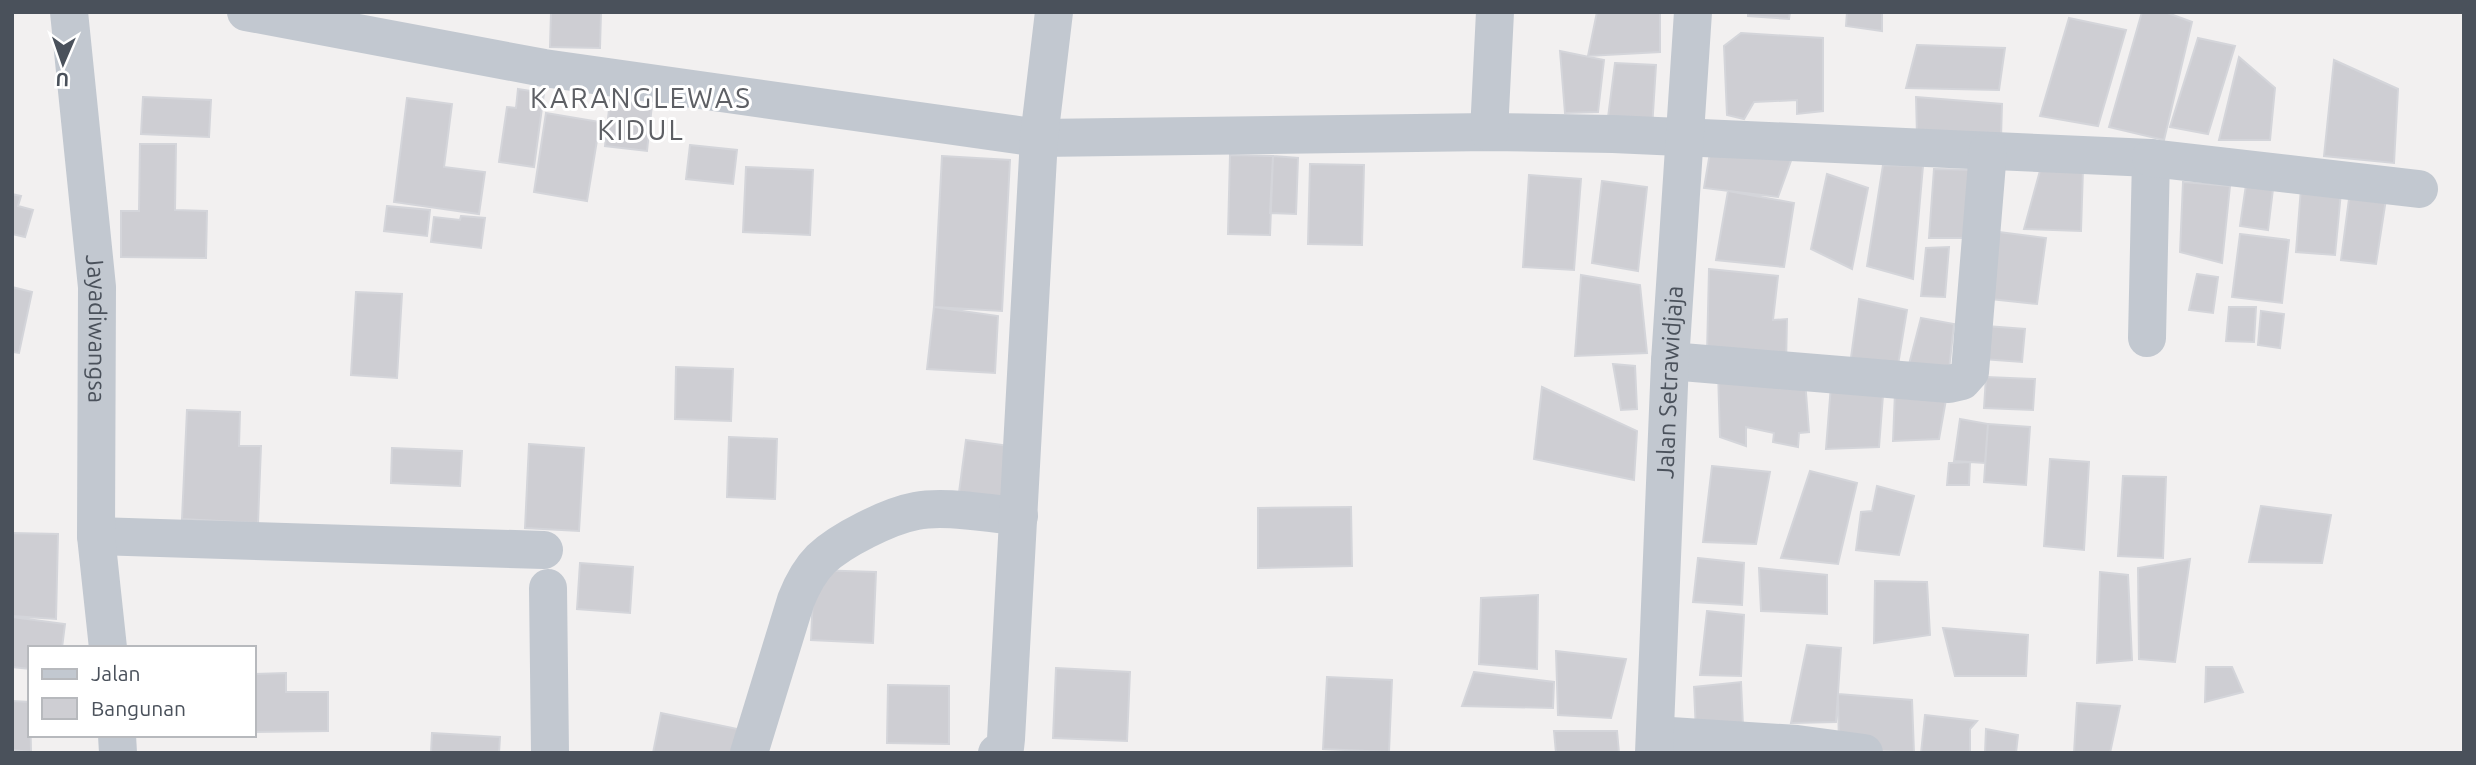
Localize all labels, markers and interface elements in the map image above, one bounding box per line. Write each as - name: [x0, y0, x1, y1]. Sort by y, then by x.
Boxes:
- north arrow: [28, 28, 98, 98]
- text: U: [55, 69, 69, 91]
- district label: KARANGLEWAS KIDUL: [530, 82, 752, 145]
- street label: Jayadiwangsa: [81, 253, 111, 403]
- street label: Jalan Setrawidjaja: [1651, 285, 1688, 480]
- legend: [28, 646, 256, 737]
- text: Jalan: [91, 661, 140, 685]
- text: Bangunan: [91, 696, 186, 720]

